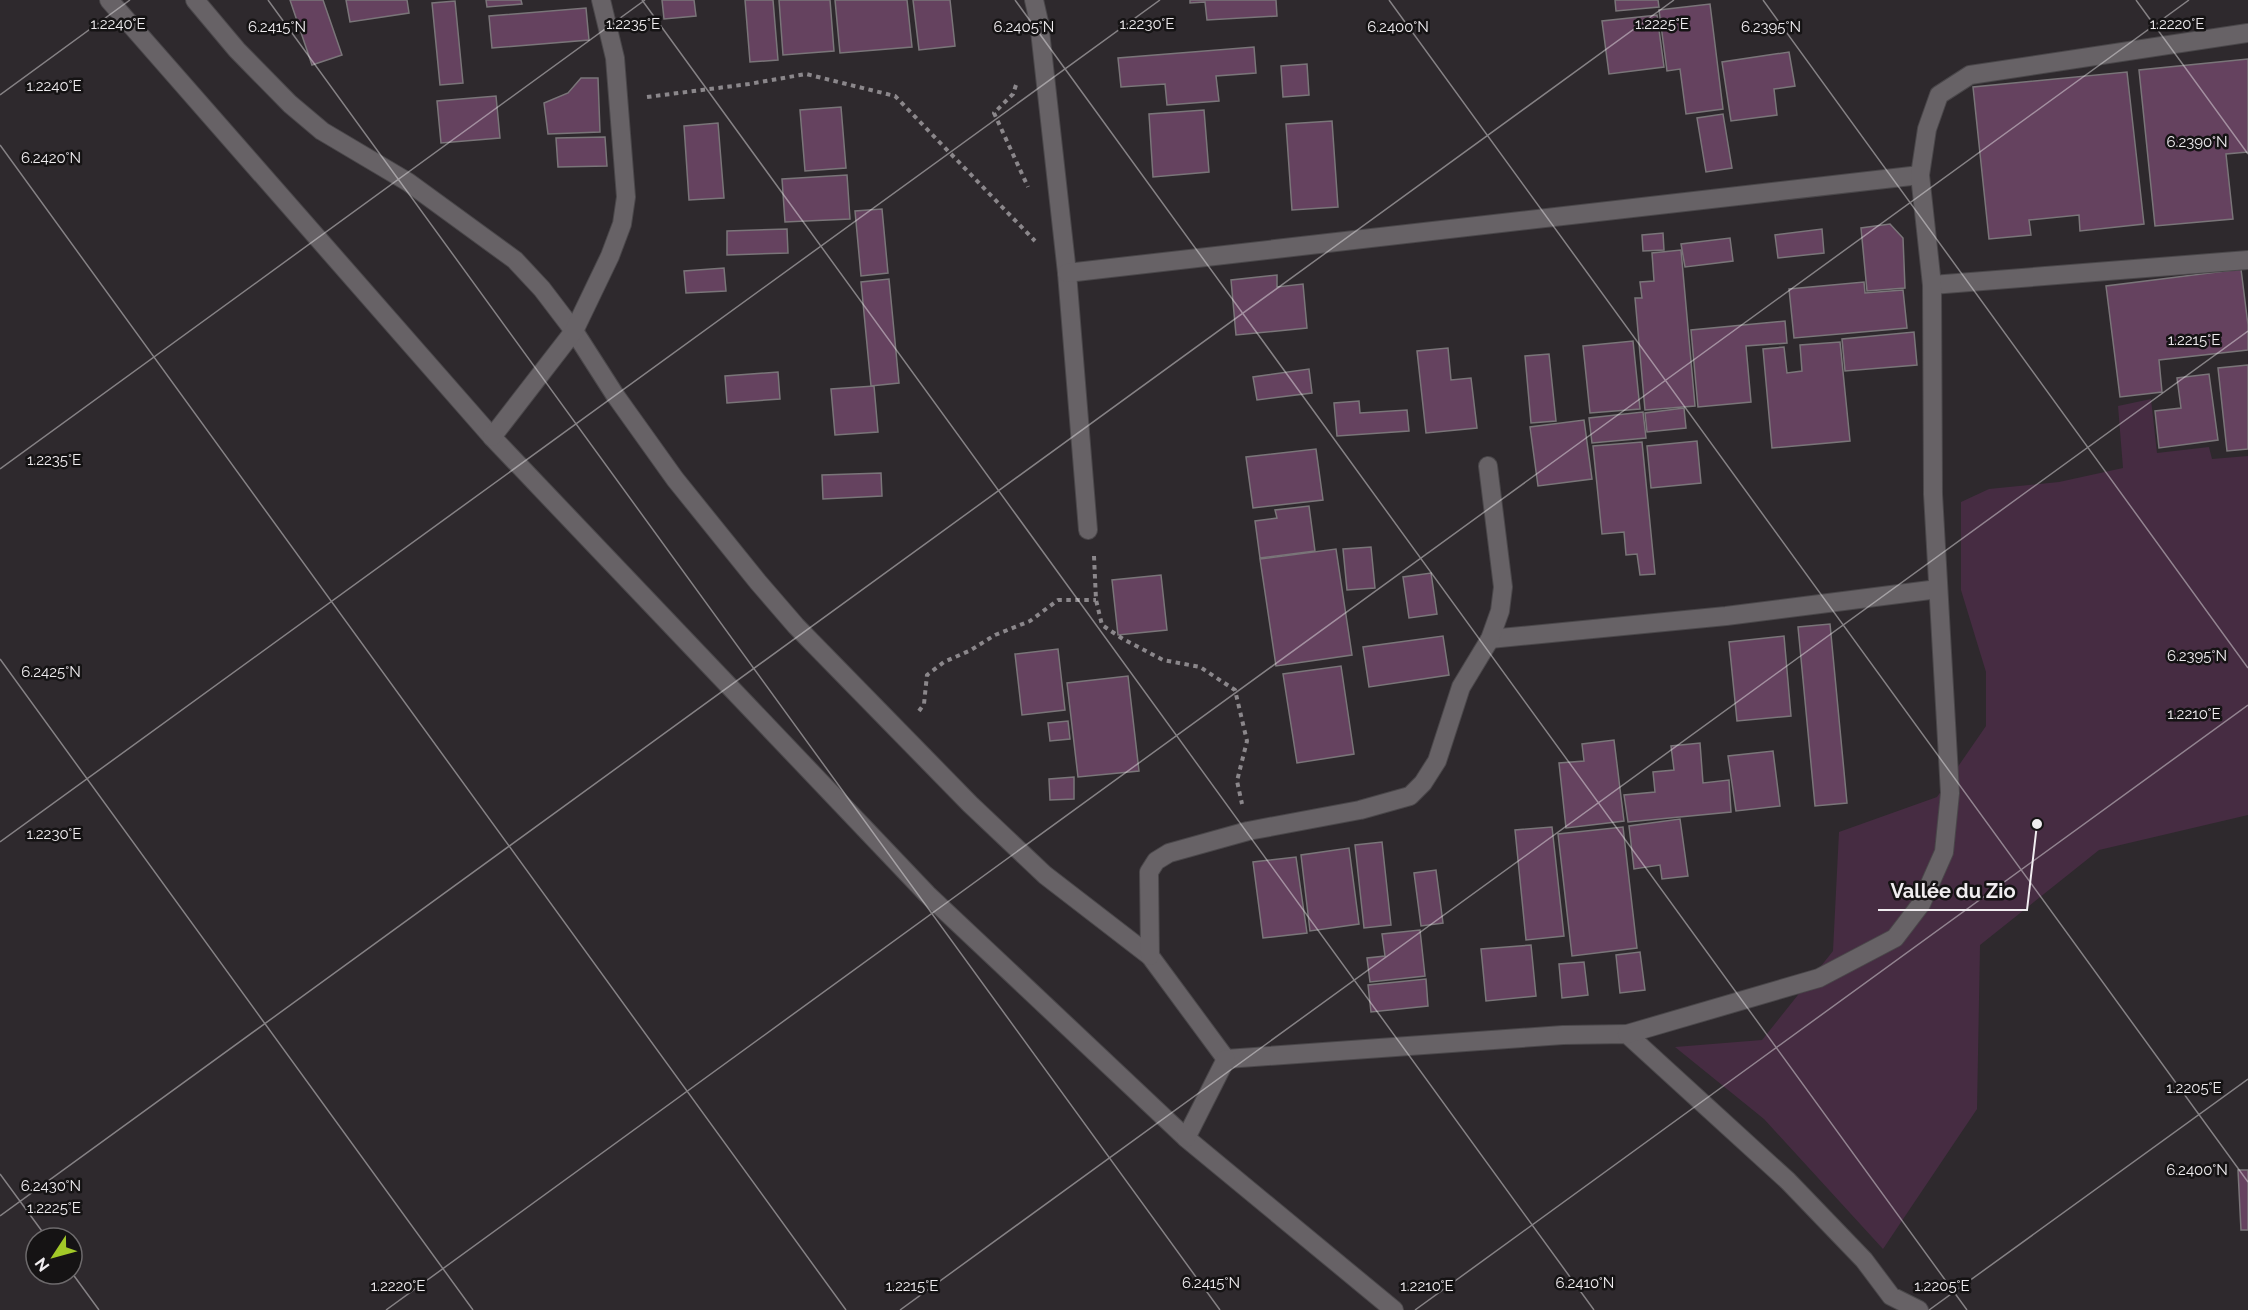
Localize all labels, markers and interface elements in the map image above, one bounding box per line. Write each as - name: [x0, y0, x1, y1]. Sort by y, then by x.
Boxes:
- text: 1.2240°E: [90, 15, 146, 33]
- text: 1.2235°E: [606, 15, 660, 33]
- text: 1.2230°E: [1120, 15, 1174, 33]
- text: 1.2225°E: [1635, 15, 1689, 33]
- text: 1.2220°E: [2150, 15, 2204, 33]
- text: 6.2415°N: [248, 18, 306, 36]
- text: 6.2405°N: [994, 18, 1054, 36]
- text: 6.2400°N: [1367, 18, 1429, 36]
- text: 6.2395°N: [1741, 18, 1801, 36]
- text: 1.2240°E: [26, 77, 82, 95]
- text: 6.2390°N: [2167, 133, 2227, 151]
- text: 6.2420°N: [21, 149, 81, 167]
- text: 1.2215°E: [2168, 331, 2220, 349]
- text: 1.2235°E: [27, 451, 81, 469]
- text: 6.2395°N: [2167, 647, 2227, 665]
- text: 6.2425°N: [21, 663, 81, 681]
- text: 1.2210°E: [2167, 705, 2221, 723]
- text: 1.2230°E: [27, 825, 81, 843]
- callout: Vallée du Zio: [1878, 872, 2027, 910]
- text: Vallée du Zio: [1890, 879, 2016, 903]
- text: 1.2205°E: [2166, 1079, 2222, 1097]
- text: 6.2400°N: [2166, 1161, 2228, 1179]
- text: 6.2430°N: [21, 1177, 81, 1195]
- text: 1.2225°E: [27, 1199, 81, 1217]
- north arrow: [24, 1226, 84, 1286]
- text: N: [31, 1254, 54, 1275]
- text: 6.2415°N: [1182, 1274, 1240, 1292]
- text: 6.2410°N: [1556, 1274, 1614, 1292]
- text: 1.2220°E: [371, 1277, 425, 1295]
- text: 1.2215°E: [886, 1277, 938, 1295]
- text: 1.2210°E: [1400, 1277, 1454, 1295]
- text: 1.2205°E: [1914, 1277, 1970, 1295]

